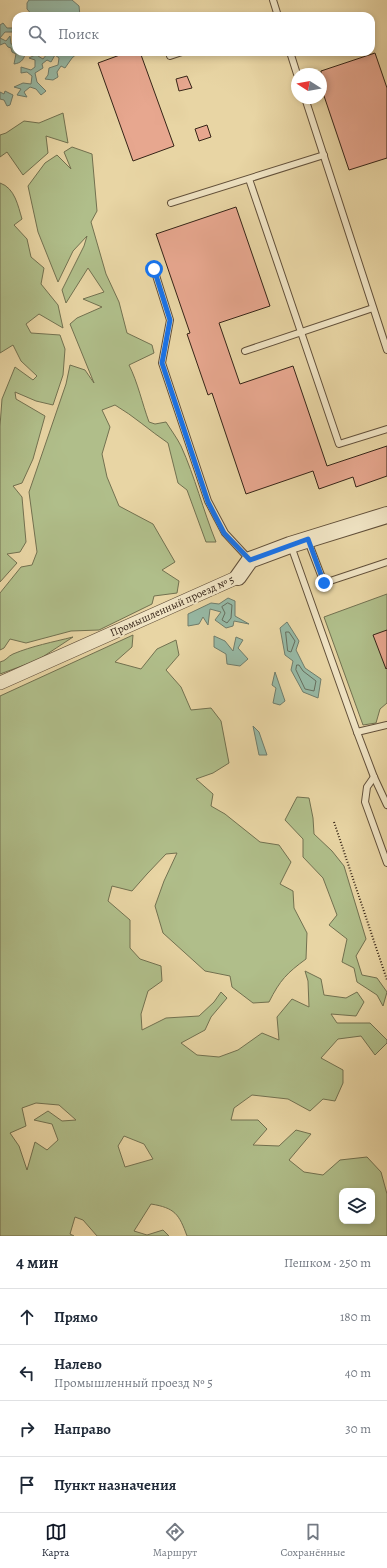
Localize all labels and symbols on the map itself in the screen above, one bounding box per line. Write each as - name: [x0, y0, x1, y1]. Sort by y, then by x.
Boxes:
- north arrow: [291, 68, 327, 104]
- route start: [145, 260, 163, 278]
- street label: Промышленный проезд № 5: [108, 572, 237, 640]
- route end: [315, 574, 333, 592]

